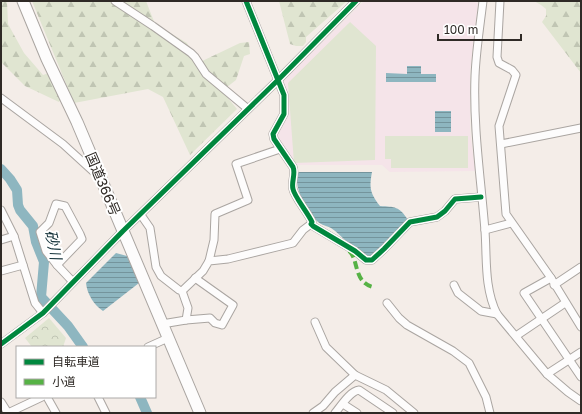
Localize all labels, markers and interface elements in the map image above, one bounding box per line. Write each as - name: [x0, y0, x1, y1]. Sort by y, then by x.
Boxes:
- scale bar: [438, 16, 521, 42]
- text: 100 m: [444, 22, 478, 37]
- street label: 国道366号: [83, 150, 124, 218]
- water label: 砂川: [42, 228, 66, 263]
- legend: [16, 346, 156, 398]
- text: 自転車道: [52, 354, 100, 369]
- text: 小道: [52, 374, 76, 389]

